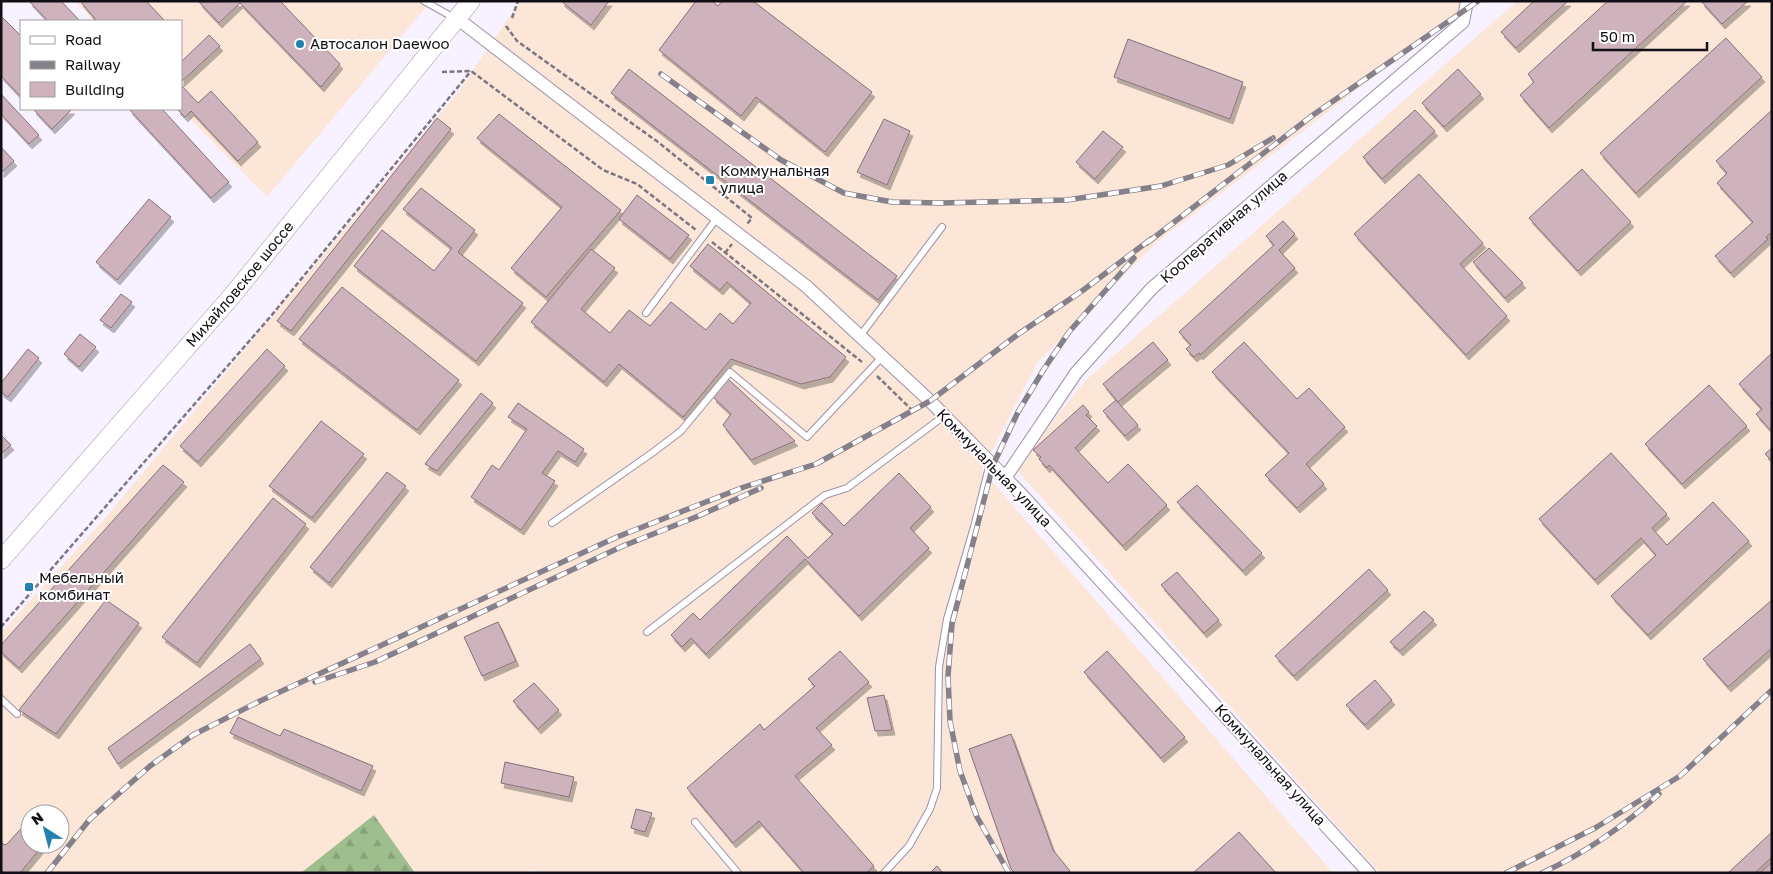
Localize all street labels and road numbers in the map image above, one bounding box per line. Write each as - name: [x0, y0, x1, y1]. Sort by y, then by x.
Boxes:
- street label: Кооперативная улица: [1156, 166, 1290, 286]
- street label: Михайловское шоссе: [182, 217, 297, 350]
- street label: Коммунальная улица: [934, 404, 1056, 530]
- street label: Коммунальная улица: [1211, 700, 1330, 829]

